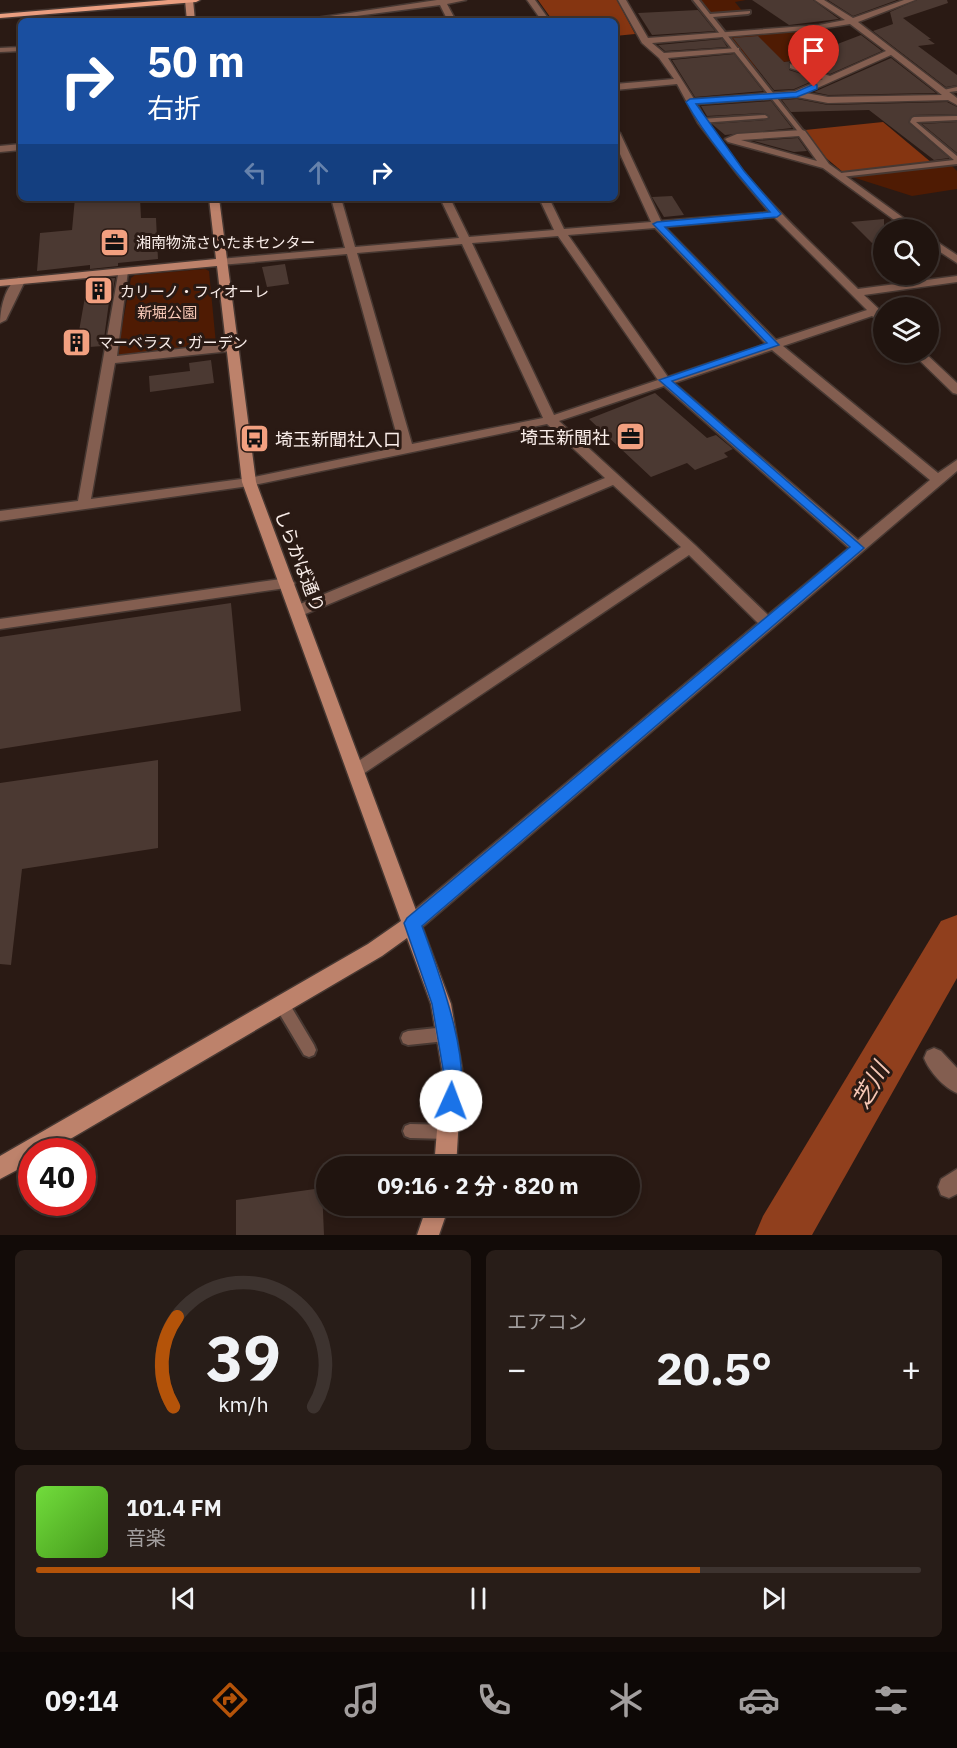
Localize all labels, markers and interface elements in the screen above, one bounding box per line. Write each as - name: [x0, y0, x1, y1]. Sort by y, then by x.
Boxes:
- pin: [788, 25, 839, 87]
- text: 50 m: [147, 34, 245, 89]
- icon: arrive: [797, 34, 830, 67]
- icon: right: [48, 42, 126, 120]
- text: 右折: [147, 90, 201, 125]
- icon: left: [239, 156, 272, 189]
- icon: ahead: [302, 156, 335, 189]
- icon: right: [365, 156, 398, 189]
- map controls: [873, 219, 939, 363]
- button: search: [873, 219, 939, 285]
- office icon: 湘南物流さいたまセンター: [99, 226, 131, 258]
- place label: 湘南物流さいたまセンター: [136, 233, 316, 252]
- building icon: カリーノ・フィオーレ: [83, 275, 115, 307]
- place label: カリーノ・フィオーレ: [120, 282, 269, 301]
- button: layers: [873, 297, 939, 363]
- park label: 新堀公園: [137, 303, 197, 322]
- building icon: マーベラス・ガーデン: [61, 326, 93, 358]
- place label: マーベラス・ガーデン: [98, 333, 248, 352]
- office icon: 埼玉新聞社: [615, 421, 647, 453]
- bus stop icon: 埼玉新聞社入口: [238, 423, 270, 455]
- place label: 埼玉新聞社: [520, 426, 610, 449]
- place label: 埼玉新聞社入口: [275, 428, 401, 451]
- street label: しらかば通り: [270, 506, 330, 616]
- water label: 芝川: [844, 1054, 897, 1114]
- position arrow: [419, 1069, 483, 1133]
- speed limit sign: 40: [18, 1138, 96, 1216]
- text: 09:16 · 2 分 · 820 m: [377, 1171, 579, 1200]
- text: エアコン: [507, 1308, 587, 1335]
- text: 39: [206, 1317, 280, 1398]
- text: 20.5°: [656, 1339, 772, 1397]
- text: −: [507, 1347, 527, 1390]
- text: +: [901, 1347, 921, 1390]
- text: km/h: [218, 1390, 268, 1418]
- text: 101.4 FM: [126, 1493, 222, 1522]
- text: 音楽: [126, 1524, 166, 1551]
- icon: previous: [167, 1582, 200, 1615]
- icon: pause: [462, 1582, 495, 1615]
- icon: next: [757, 1582, 790, 1615]
- icon: directions: [209, 1679, 251, 1721]
- icon: music: [341, 1679, 383, 1721]
- icon: phone: [473, 1679, 515, 1721]
- icon: climate: [605, 1679, 647, 1721]
- icon: car: [738, 1679, 780, 1721]
- icon: filters: [870, 1679, 912, 1721]
- text: 09:14: [45, 1683, 119, 1718]

